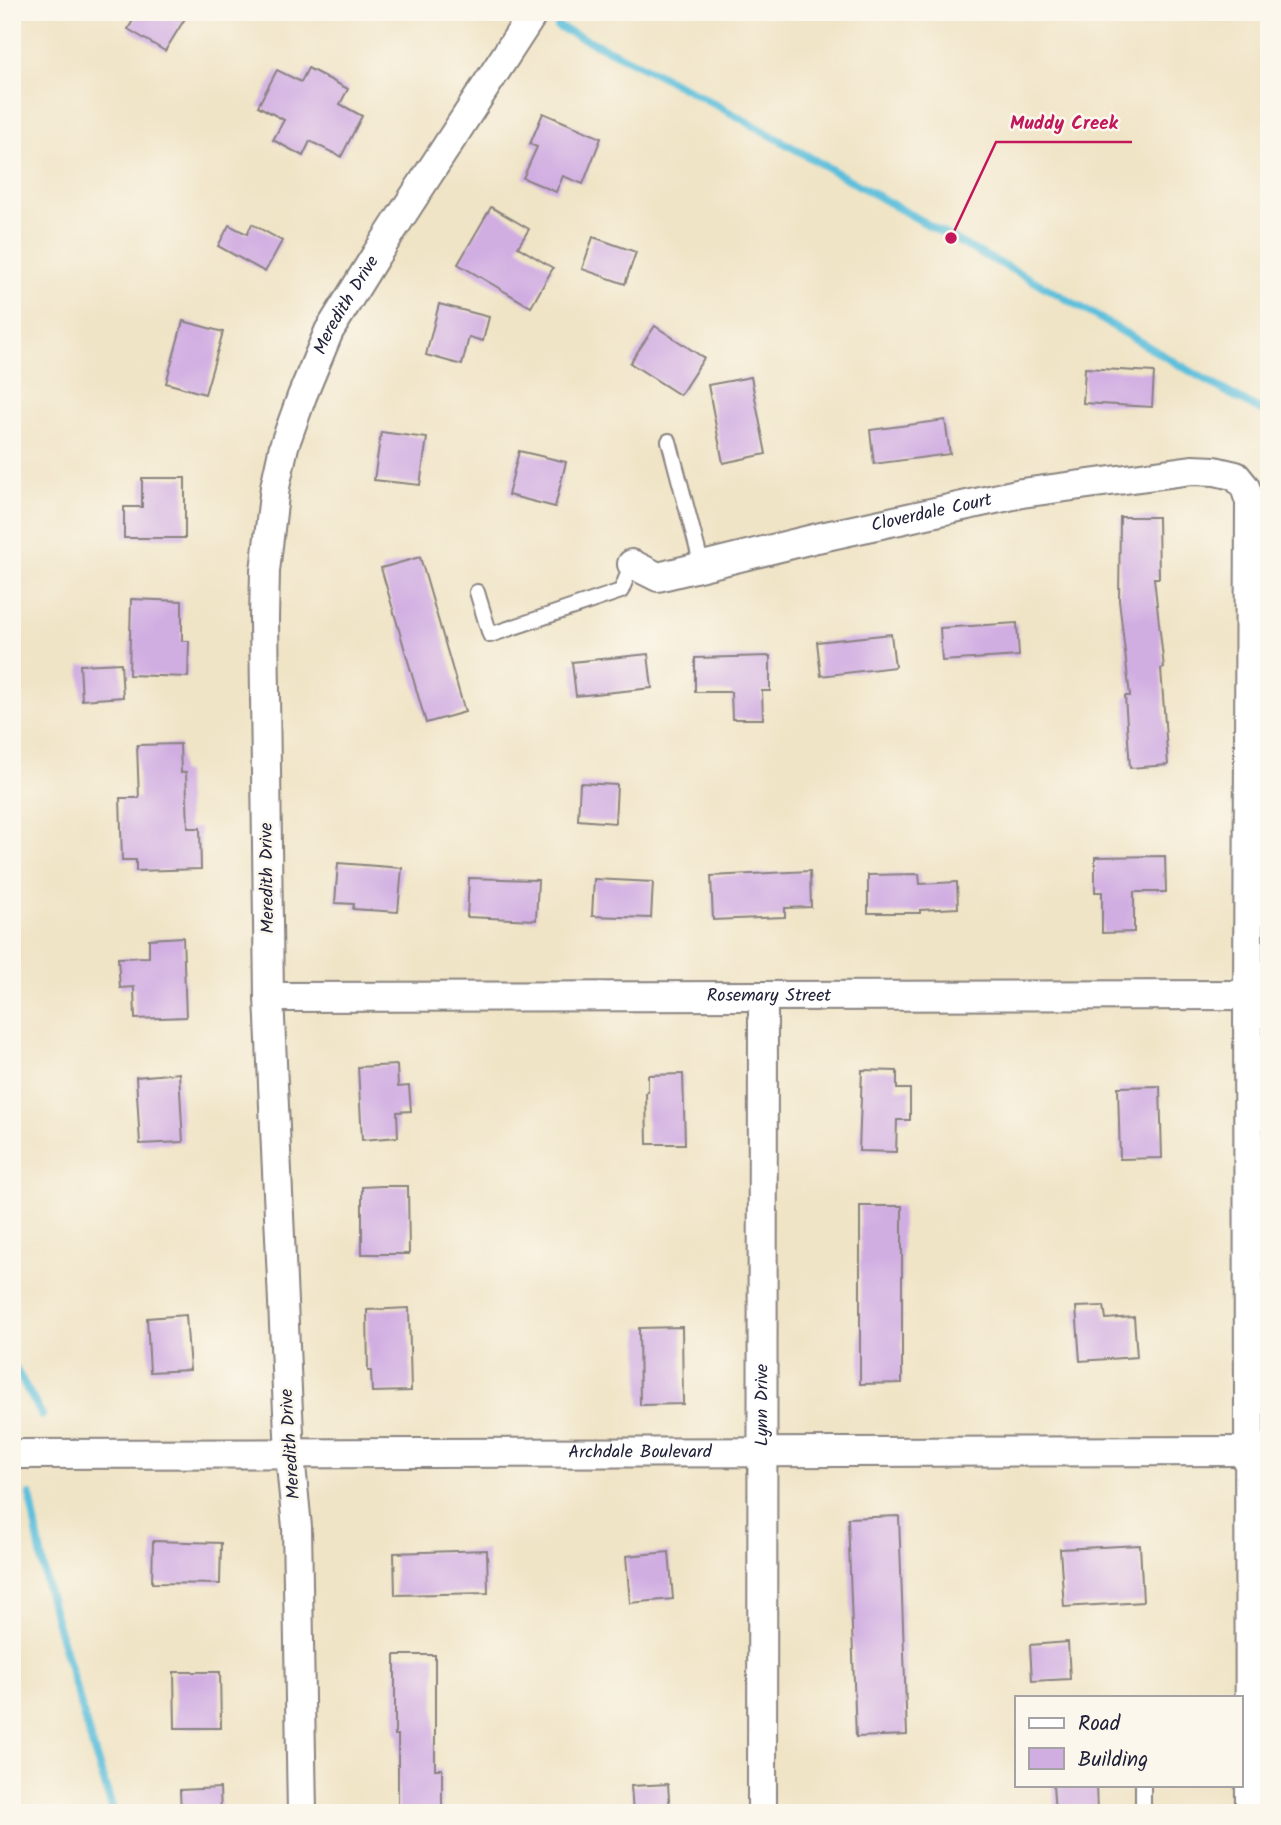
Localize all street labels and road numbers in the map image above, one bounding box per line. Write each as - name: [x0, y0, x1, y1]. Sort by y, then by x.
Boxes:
- street label: Meredith Drive: [306, 250, 387, 359]
- street label: Cloverdale Court: [868, 485, 996, 540]
- street label: Meredith Drive: [253, 822, 283, 934]
- street label: Rosemary Street: [707, 981, 832, 1011]
- street label: Lynn Drive: [748, 1364, 777, 1446]
- street label: Meredith Drive: [273, 1388, 309, 1500]
- street label: Archdale Boulevard: [568, 1438, 713, 1467]

